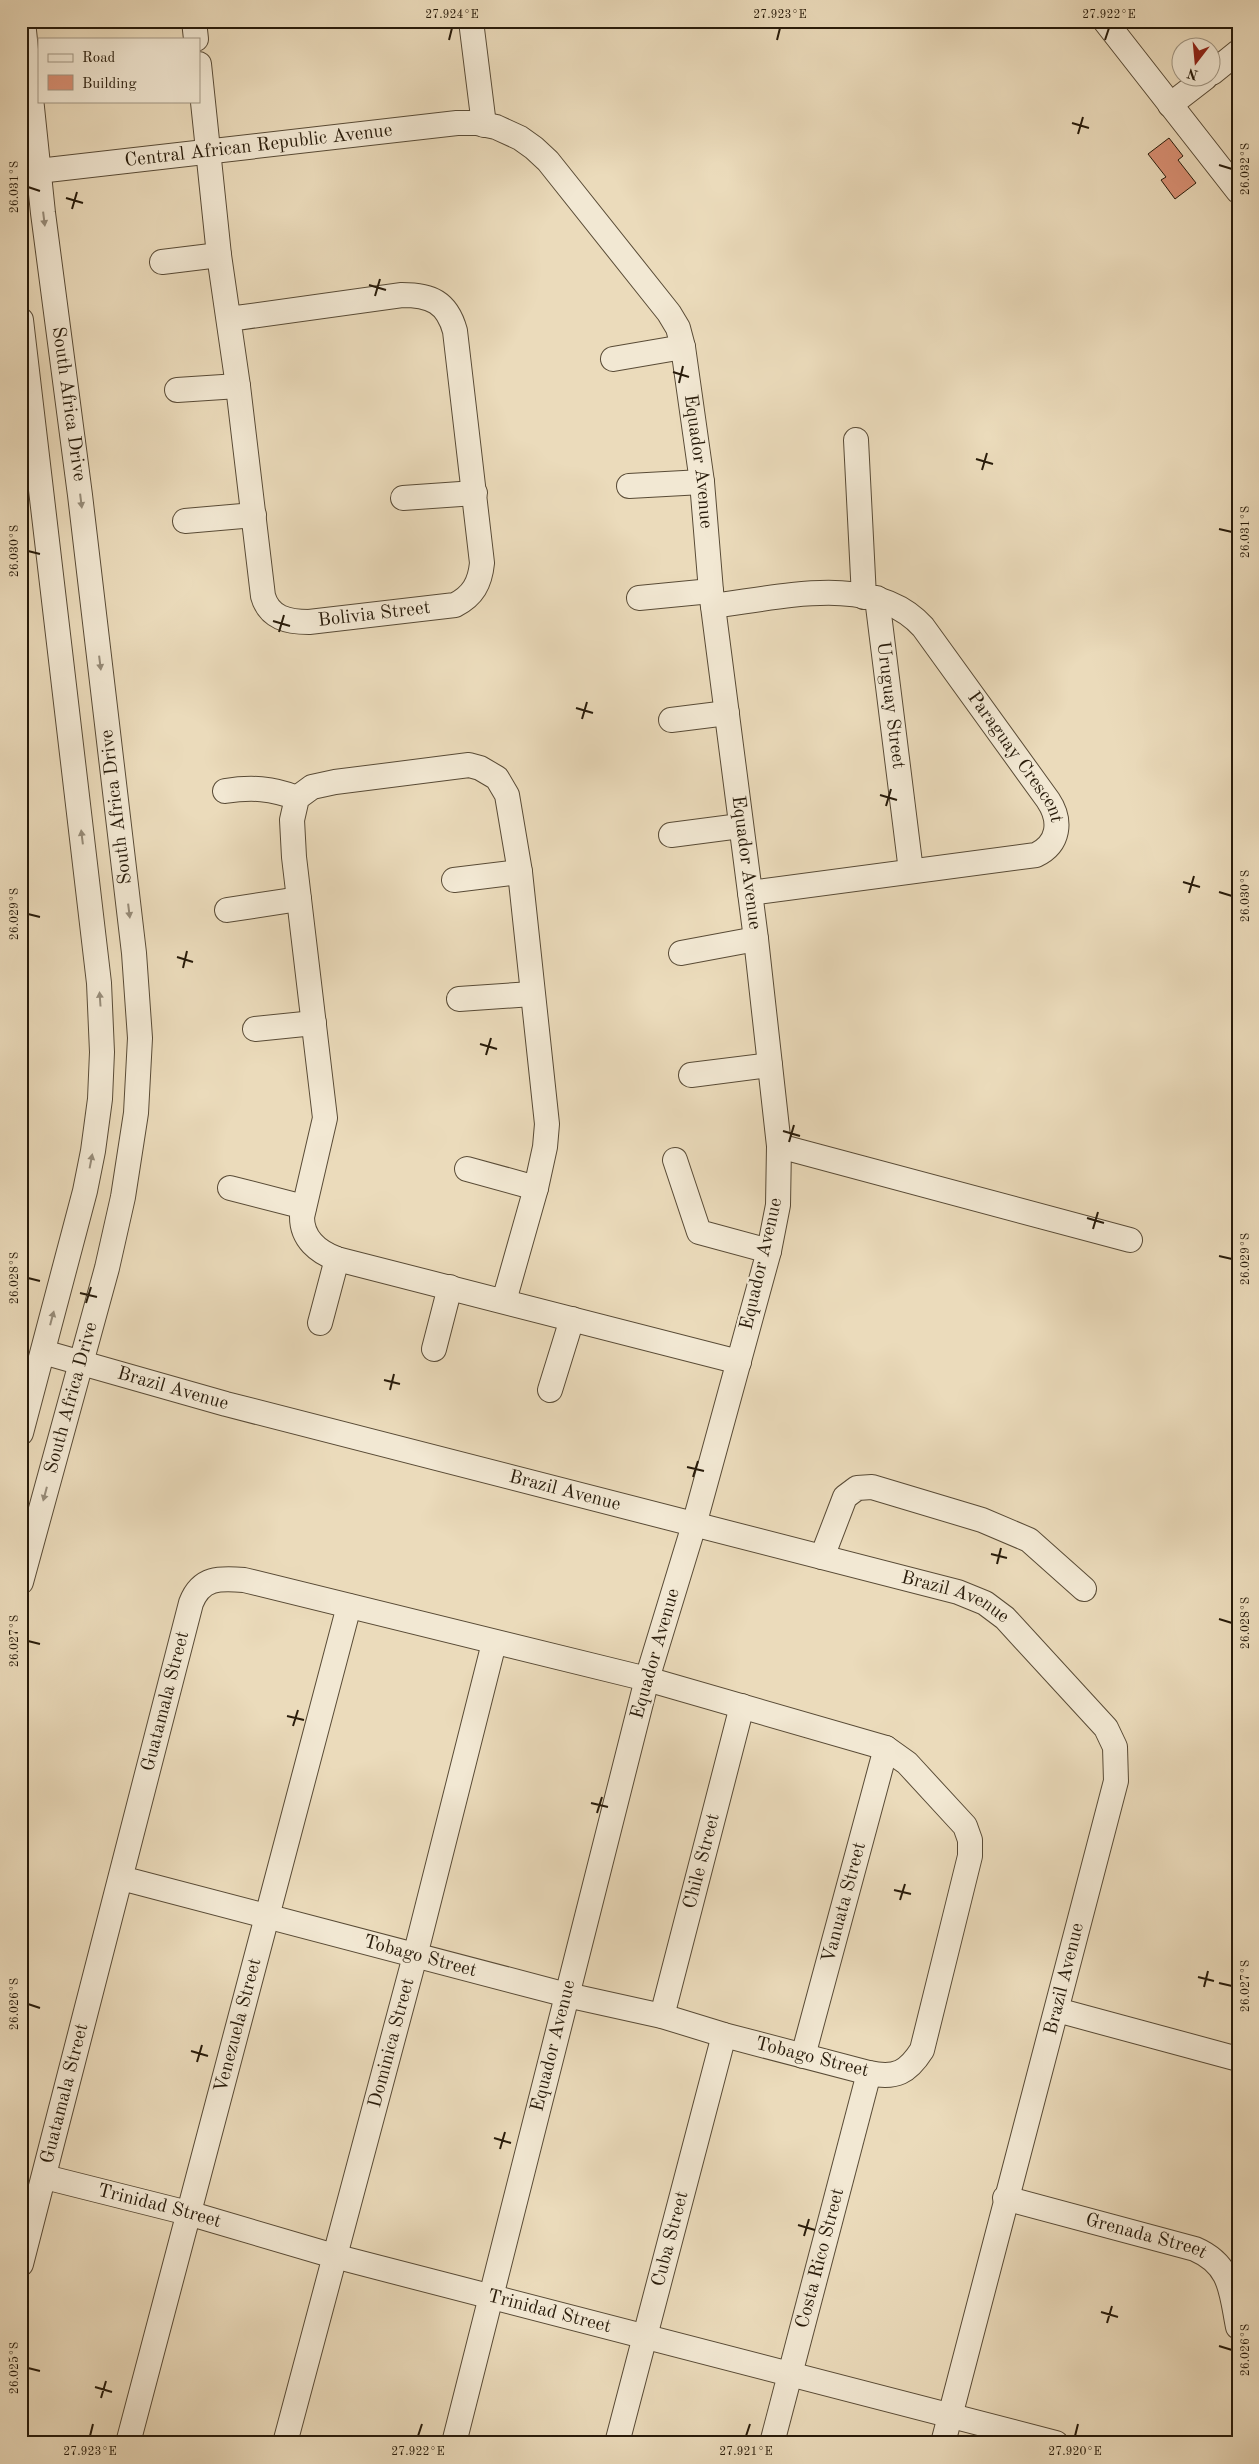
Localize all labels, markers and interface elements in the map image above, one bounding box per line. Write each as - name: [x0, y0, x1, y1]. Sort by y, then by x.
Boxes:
- text: 27.924°E: [425, 9, 479, 21]
- text: 27.923°E: [753, 9, 807, 21]
- text: 27.922°E: [1082, 9, 1136, 21]
- legend: [38, 38, 200, 102]
- north arrow: [1172, 38, 1222, 88]
- text: Road: [82, 51, 116, 66]
- text: N: [1185, 65, 1200, 82]
- text: Building: [82, 77, 137, 92]
- street label: Central African Republic Avenue: [123, 121, 393, 171]
- text: 26.032°S: [1240, 143, 1252, 195]
- text: 26.031°S: [9, 161, 21, 213]
- one-way arrow: [40, 211, 48, 227]
- street label: South Africa Drive: [48, 325, 88, 483]
- street label: Equador Avenue: [680, 393, 715, 529]
- one-way arrow: [77, 494, 85, 510]
- text: 26.031°S: [1240, 506, 1252, 558]
- text: 26.030°S: [9, 525, 21, 577]
- street label: Bolivia Street: [317, 598, 431, 630]
- street label: Uruguay Street: [873, 640, 908, 770]
- one-way arrow: [96, 655, 104, 671]
- street label: Paraguay Crescent: [964, 688, 1066, 824]
- street label: South Africa Drive: [98, 728, 136, 886]
- street label: Equador Avenue: [728, 794, 764, 931]
- one-way arrow: [78, 829, 86, 845]
- text: 26.030°S: [1240, 870, 1252, 922]
- text: 26.029°S: [9, 888, 21, 940]
- one-way arrow: [125, 903, 133, 919]
- one-way arrow: [96, 991, 104, 1007]
- one-way arrow: [87, 1152, 95, 1168]
- street label: Equador Avenue: [738, 1196, 786, 1332]
- text: 26.029°S: [1240, 1233, 1252, 1285]
- text: 26.028°S: [9, 1252, 21, 1304]
- one-way arrow: [48, 1311, 56, 1326]
- street label: South Africa Drive: [42, 1320, 101, 1476]
- street label: Brazil Avenue: [115, 1364, 231, 1414]
- street label: Brazil Avenue: [507, 1468, 623, 1514]
- one-way arrow: [41, 1486, 49, 1501]
- street label: Brazil Avenue: [899, 1568, 1012, 1627]
- street label: Equador Avenue: [628, 1587, 684, 1721]
- text: 26.028°S: [1240, 1597, 1252, 1649]
- text: 26.027°S: [9, 1615, 21, 1667]
- street label: Guatamala Street: [139, 1629, 193, 1773]
- street label: Chile Street: [681, 1811, 723, 1911]
- street label: Vanuata Street: [819, 1840, 870, 1965]
- street label: Brazil Avenue: [1042, 1921, 1088, 2037]
- street label: Tobago Street: [361, 1933, 479, 1981]
- street label: Venezuela Street: [211, 1956, 265, 2095]
- text: 26.027°S: [1240, 1960, 1252, 2012]
- street label: Dominica Street: [365, 1976, 418, 2110]
- text: 26.026°S: [9, 1978, 21, 2030]
- street label: Equador Avenue: [528, 1978, 580, 2114]
- street label: Guatamala Street: [38, 2021, 92, 2166]
- street label: Tobago Street: [753, 2035, 871, 2081]
- street label: Trinidad Street: [96, 2181, 223, 2232]
- street label: Costa Rico Street: [793, 2186, 848, 2330]
- street label: Cuba Street: [649, 2189, 692, 2289]
- street label: Grenada Street: [1083, 2210, 1210, 2263]
- street label: Trinidad Street: [485, 2287, 613, 2337]
- text: 26.026°S: [1240, 2324, 1252, 2376]
- text: 26.025°S: [8, 2342, 21, 2394]
- text: 27.923°E: [63, 2446, 117, 2458]
- text: 27.922°E: [391, 2446, 445, 2458]
- text: 27.921°E: [719, 2446, 773, 2458]
- text: 27.920°E: [1048, 2446, 1102, 2458]

